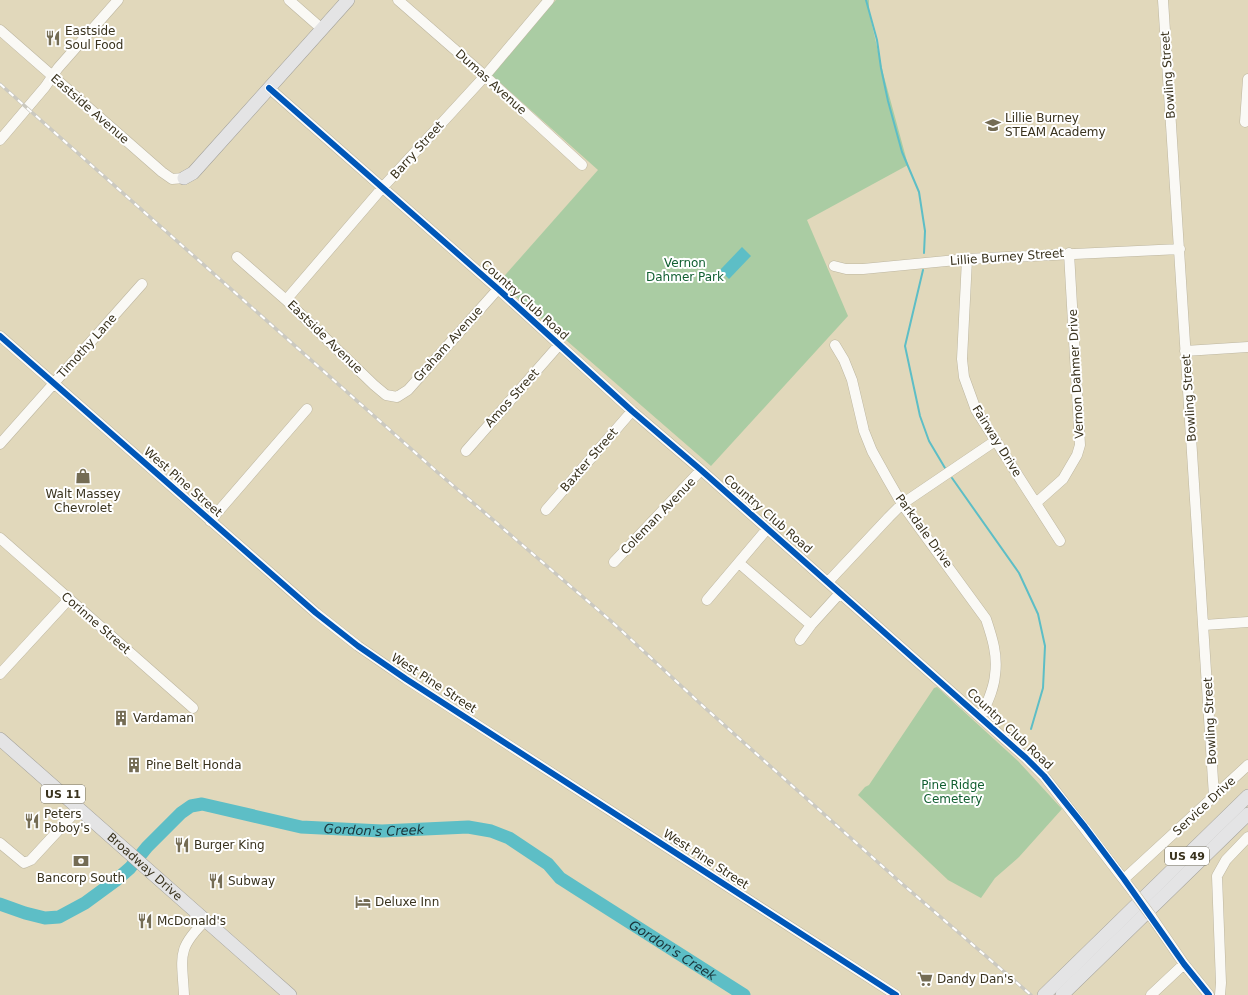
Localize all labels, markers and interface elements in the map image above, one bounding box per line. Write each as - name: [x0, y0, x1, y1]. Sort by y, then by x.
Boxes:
- place label: Eastside Soul Food: [65, 24, 124, 52]
- restaurant icon: Eastside Soul Food: [44, 29, 62, 47]
- street label: Bowling Street: [1158, 31, 1178, 119]
- street label: Dumas Avenue: [453, 47, 529, 117]
- street label: Eastside Avenue: [48, 71, 132, 147]
- place label: Lillie Burney STEAM Academy: [1005, 111, 1106, 139]
- school or university icon: Lillie Burney STEAM Academy: [984, 116, 1002, 134]
- street label: Barry Street: [388, 118, 447, 182]
- street label: Lillie Burney Street: [950, 246, 1065, 268]
- park label: Vernon Dahmer Park: [646, 256, 724, 284]
- street label: Country Club Road: [479, 257, 571, 343]
- street label: Eastside Avenue: [285, 298, 365, 376]
- street label: Graham Avenue: [410, 303, 486, 385]
- street label: Vernon Dahmer Drive: [1066, 309, 1086, 439]
- street label: Timothy Lane: [54, 311, 120, 382]
- street label: Bowling Street: [1179, 354, 1199, 442]
- street label: Amos Street: [482, 366, 542, 430]
- street label: Fairway Drive: [969, 403, 1025, 479]
- street label: Baxter Street: [557, 425, 621, 495]
- street label: West Pine Street: [141, 444, 225, 520]
- shop icon: Walt Massey Chevrolet: [74, 467, 92, 485]
- street label: Country Club Road: [721, 472, 815, 556]
- street label: Coleman Avenue: [618, 475, 698, 557]
- place label: Walt Massey Chevrolet: [46, 487, 121, 515]
- street label: Parkdale Drive: [893, 492, 955, 570]
- street label: Corinne Street: [59, 589, 134, 657]
- street label: West Pine Street: [389, 650, 480, 716]
- street label: Bowling Street: [1201, 677, 1219, 765]
- street label: Country Club Road: [964, 686, 1056, 772]
- building icon: Vardaman: [112, 709, 130, 727]
- place label: Vardaman: [133, 711, 194, 725]
- building icon: Pine Belt Honda: [125, 756, 143, 774]
- place label: Pine Belt Honda: [146, 758, 242, 772]
- street label: Service Drive: [1170, 774, 1238, 838]
- park label: Pine Ridge Cemetery: [921, 778, 985, 806]
- road number: US 11: [41, 785, 85, 803]
- place label: Peters Poboy's: [44, 807, 90, 835]
- restaurant icon: Peters Poboy's: [23, 812, 41, 830]
- water label: Gordon's Creek: [323, 821, 425, 839]
- street label: West Pine Street: [661, 826, 752, 892]
- street label: Broadway Drive: [104, 830, 185, 904]
- restaurant icon: Burger King: [173, 836, 191, 854]
- place label: Burger King: [194, 838, 265, 852]
- road number: US 49: [1165, 847, 1209, 865]
- bank icon: Bancorp South: [72, 852, 90, 870]
- place label: Bancorp South: [37, 871, 125, 885]
- restaurant icon: Subway: [207, 872, 225, 890]
- place label: Subway: [228, 874, 275, 888]
- hotel icon: Deluxe Inn: [354, 893, 372, 911]
- place label: Deluxe Inn: [375, 895, 439, 909]
- restaurant icon: McDonald's: [136, 912, 154, 930]
- place label: McDonald's: [157, 914, 226, 928]
- water label: Gordon's Creek: [627, 917, 720, 983]
- supermarket icon: Dandy Dan's: [916, 970, 934, 988]
- place label: Dandy Dan's: [937, 972, 1013, 986]

